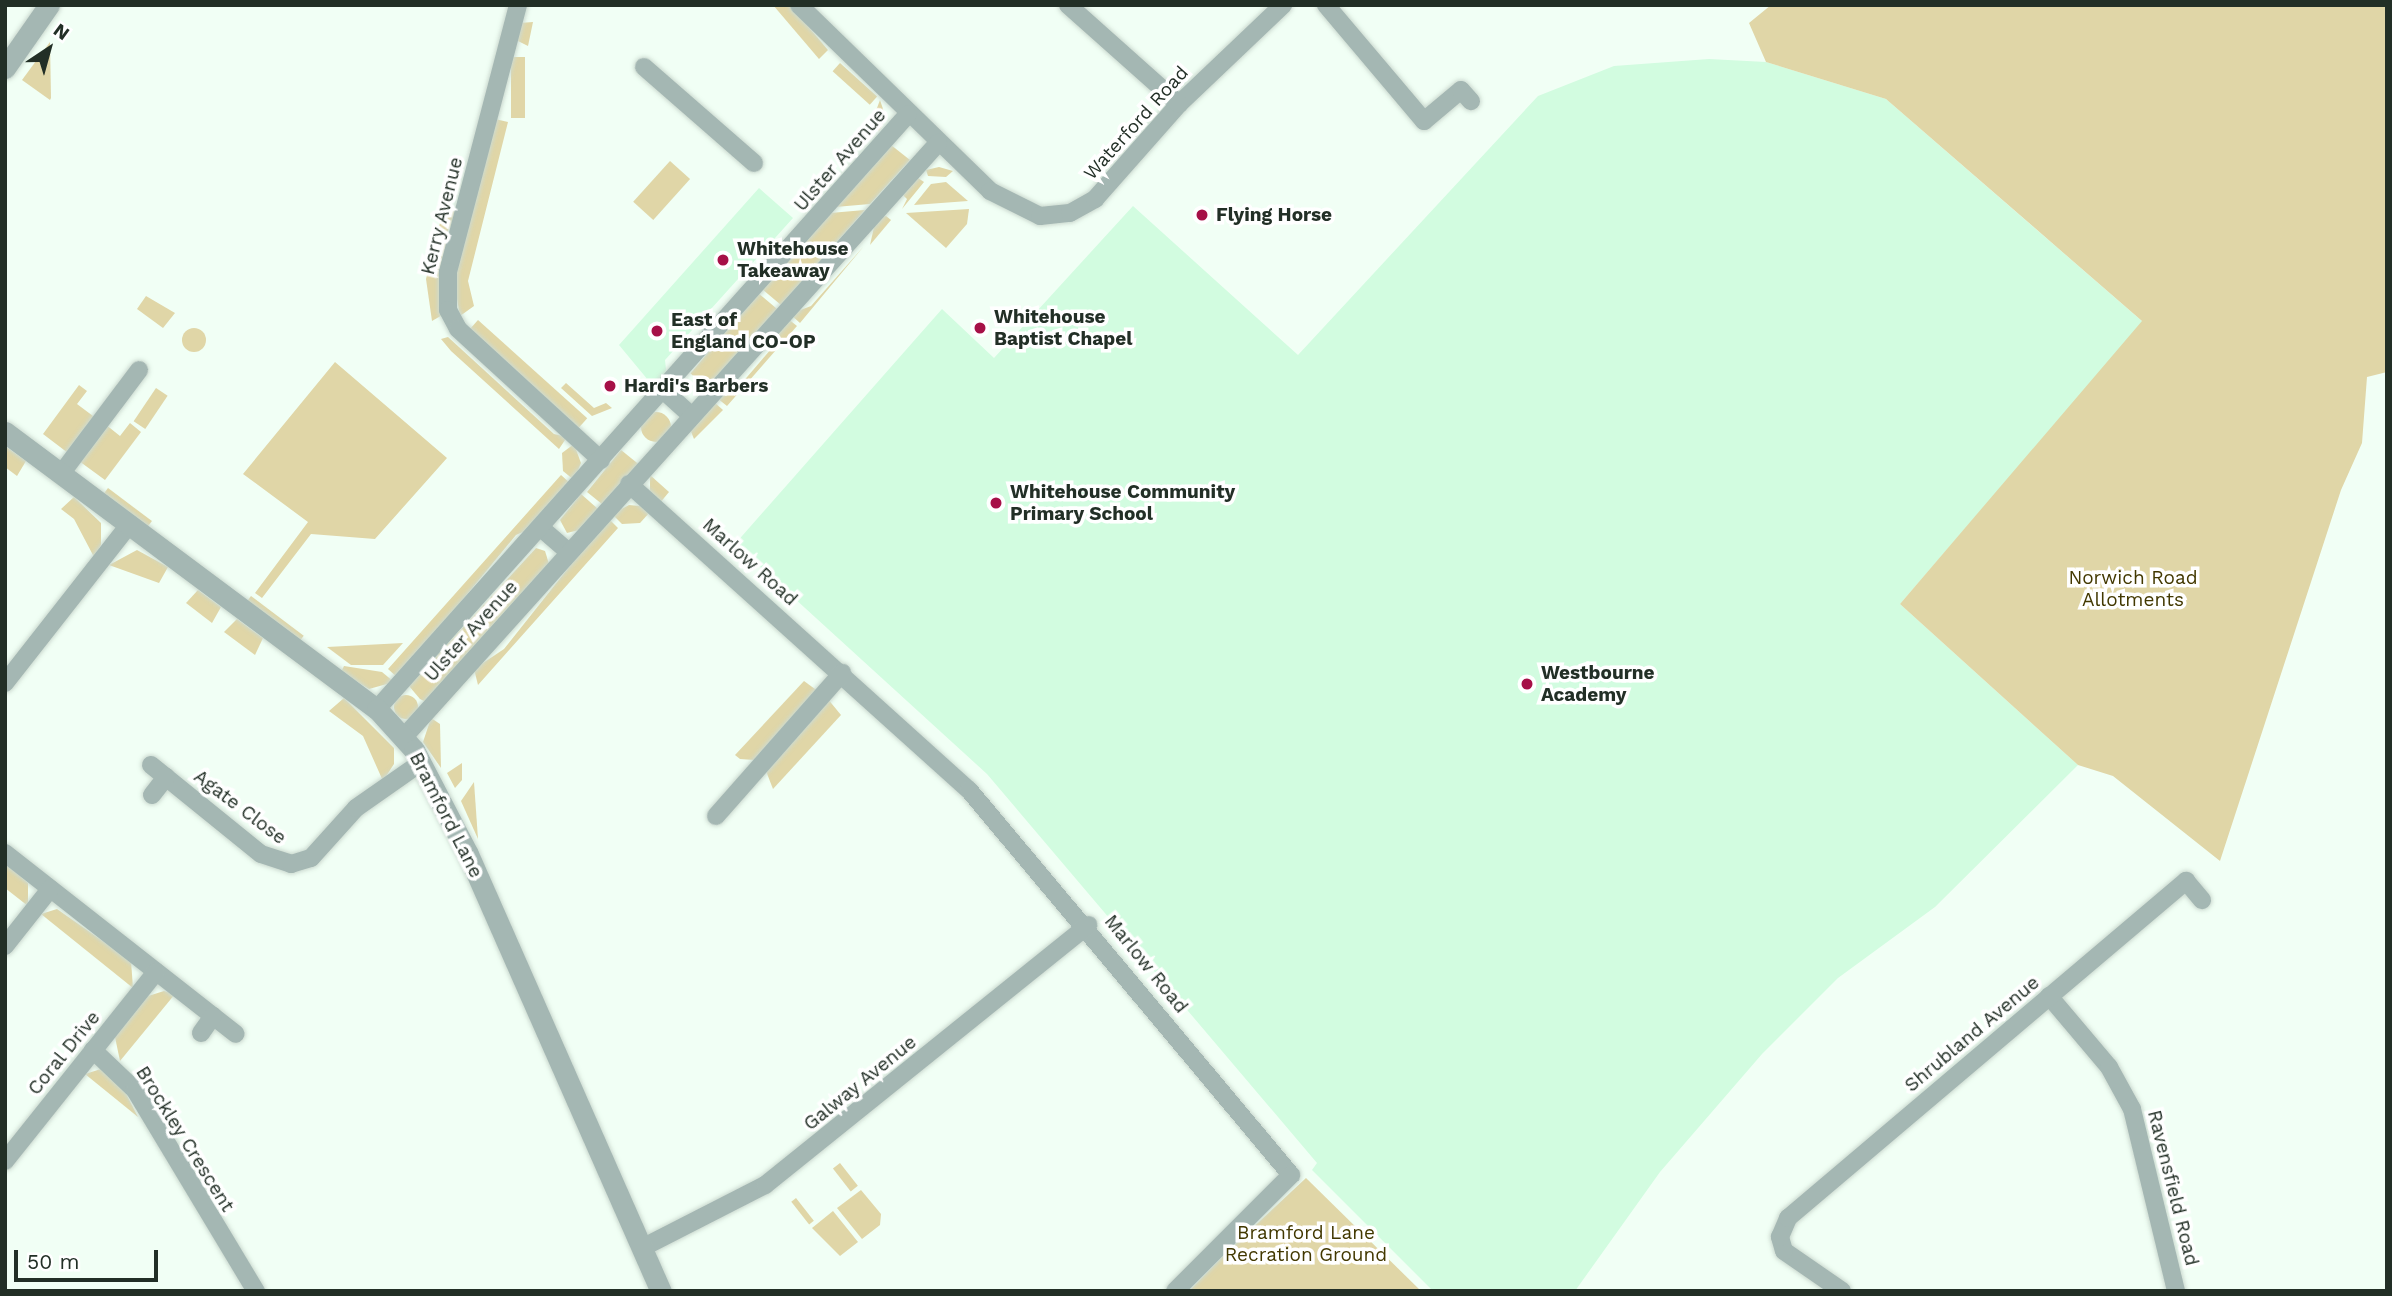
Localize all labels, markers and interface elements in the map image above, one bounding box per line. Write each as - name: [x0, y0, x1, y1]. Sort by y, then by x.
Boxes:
- north arrow: [14, 14, 84, 84]
- text: N: [49, 18, 74, 45]
- street label: Waterford Road: [1079, 61, 1193, 185]
- street label: Ulster Avenue: [789, 104, 891, 216]
- street label: Kerry Avenue: [416, 154, 468, 278]
- place label: Flying Horse: [1216, 204, 1332, 226]
- marker: Flying Horse: [1194, 207, 1210, 223]
- place label: Whitehouse Takeaway: [737, 238, 849, 282]
- marker: Whitehouse Takeaway: [715, 252, 731, 268]
- place label: Whitehouse Baptist Chapel: [994, 306, 1132, 350]
- place label: East of England CO-OP: [671, 309, 816, 353]
- marker: Whitehouse Baptist Chapel: [972, 320, 988, 336]
- marker: East of England CO-OP: [649, 323, 665, 339]
- place label: Hardi's Barbers: [624, 375, 768, 397]
- marker: Hardi's Barbers: [602, 378, 618, 394]
- place label: Whitehouse Community Primary School: [1010, 481, 1235, 525]
- marker: Whitehouse Community Primary School: [988, 495, 1004, 511]
- street label: Marlow Road: [698, 513, 802, 611]
- park label: Norwich Road Allotments: [2068, 567, 2198, 611]
- street label: Ulster Avenue: [419, 575, 523, 687]
- place label: Westbourne Academy: [1541, 662, 1655, 706]
- marker: Westbourne Academy: [1519, 676, 1535, 692]
- street label: Bramford Lane: [405, 748, 487, 882]
- street label: Agate Close: [189, 765, 291, 849]
- street label: Marlow Road: [1099, 910, 1193, 1018]
- street label: Shrubland Avenue: [1900, 971, 2044, 1097]
- street label: Coral Drive: [23, 1006, 105, 1100]
- street label: Galway Avenue: [799, 1030, 921, 1136]
- street label: Brockley Crescent: [131, 1062, 239, 1216]
- street label: Ravensfield Road: [2143, 1108, 2203, 1268]
- park label: Bramford Lane Recration Ground: [1225, 1222, 1387, 1266]
- scale bar: [18, 1236, 161, 1280]
- text: 50 m: [27, 1249, 79, 1274]

